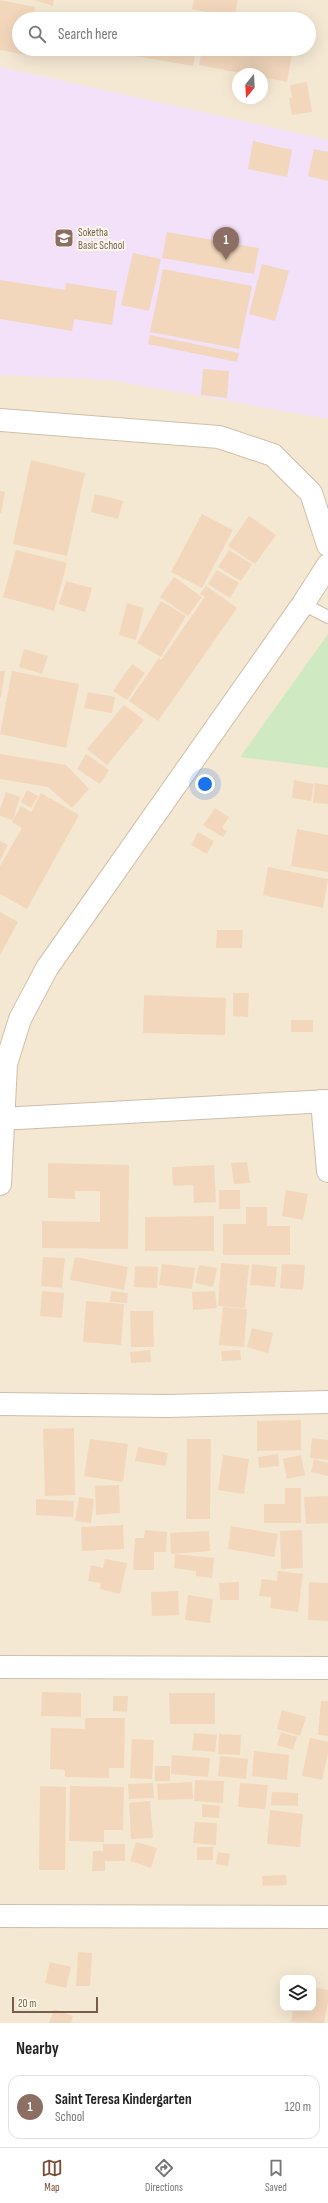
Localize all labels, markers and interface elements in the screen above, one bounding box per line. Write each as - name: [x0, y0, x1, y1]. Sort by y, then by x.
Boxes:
- search box: [12, 12, 316, 56]
- icon: search: [26, 23, 48, 45]
- text: Search here: [58, 25, 118, 44]
- north arrow: [232, 68, 268, 104]
- place label: Soketha Basic School: [78, 226, 124, 252]
- school or university icon: Soketha Basic School: [53, 227, 75, 249]
- pin: 1: [213, 227, 239, 260]
- your location: [195, 774, 215, 794]
- map controls: [280, 1975, 316, 2011]
- button: layers: [280, 1975, 316, 2011]
- scale bar: [12, 1995, 98, 2014]
- text: 20 m: [18, 1997, 36, 2010]
- text: Nearby: [16, 2039, 59, 2059]
- text: Saint Teresa Kindergarten: [55, 2090, 192, 2109]
- text: 1: [27, 2099, 33, 2115]
- text: 120 m: [285, 2099, 311, 2115]
- text: School: [55, 2109, 85, 2125]
- tab: Map: [41, 2157, 63, 2194]
- tab: Directions: [145, 2157, 183, 2194]
- tab: Saved: [265, 2157, 287, 2194]

